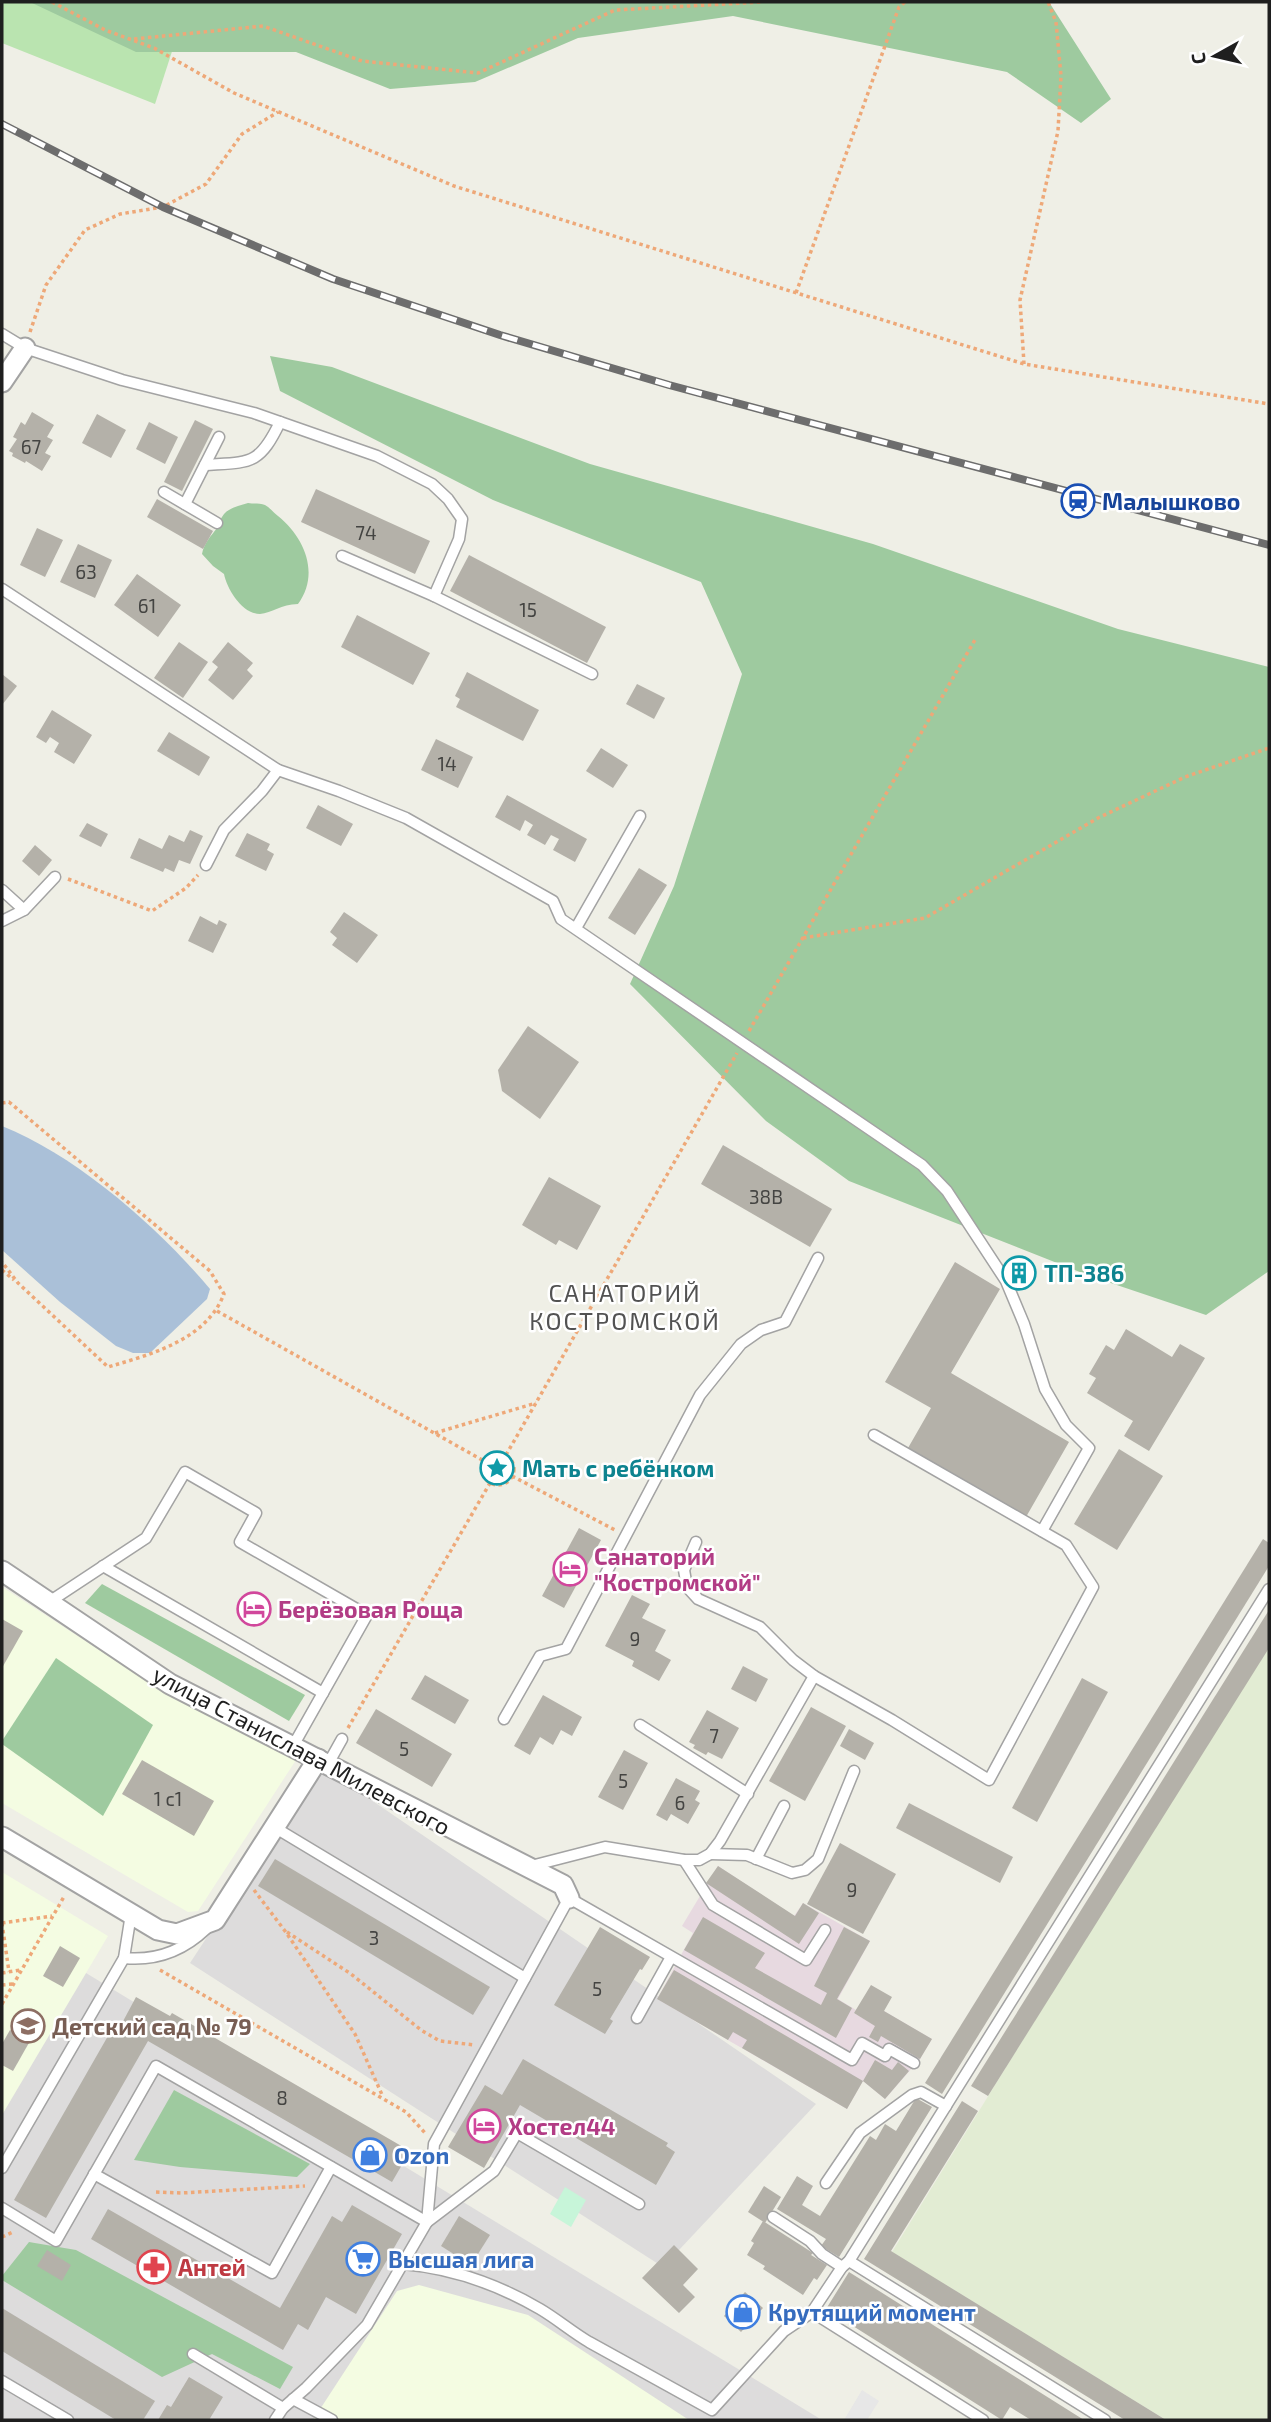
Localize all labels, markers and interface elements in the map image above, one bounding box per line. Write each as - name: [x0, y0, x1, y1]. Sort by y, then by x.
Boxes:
- north arrow: [1180, 21, 1250, 91]
- text: С: [1186, 51, 1210, 66]
- house number: 67: [21, 435, 42, 458]
- station icon: Малышково: [1059, 482, 1097, 520]
- place label: Малышково: [1102, 487, 1240, 515]
- house number: 74: [355, 521, 377, 544]
- house number: 63: [75, 560, 97, 583]
- house number: 61: [138, 594, 156, 617]
- house number: 15: [519, 598, 537, 621]
- house number: 14: [437, 752, 457, 775]
- house number: 38В: [749, 1185, 783, 1208]
- building icon: ТП-386: [1000, 1254, 1038, 1292]
- place label: ТП-386: [1044, 1259, 1124, 1287]
- district label: САНАТОРИЙ КОСТРОМСКОЙ: [529, 1278, 721, 1335]
- place icon: Мать с ребёнком: [478, 1449, 516, 1487]
- place label: Мать с ребёнком: [522, 1454, 714, 1482]
- place label: Санаторий "Костромской": [594, 1542, 760, 1596]
- hotel icon: Санаторий "Костромской": [551, 1550, 589, 1588]
- hotel icon: Берёзовая Роща: [235, 1590, 273, 1628]
- place label: Берёзовая Роща: [278, 1595, 463, 1623]
- house number: 9: [630, 1627, 640, 1650]
- street label: улица Станислава Милевского: [148, 1660, 456, 1841]
- house number: 7: [709, 1724, 719, 1747]
- house number: 5: [399, 1737, 409, 1760]
- house number: 5: [618, 1769, 628, 1792]
- house number: 1 с1: [154, 1787, 182, 1810]
- house number: 6: [675, 1791, 685, 1814]
- house number: 9: [847, 1878, 857, 1901]
- house number: 3: [369, 1926, 379, 1949]
- house number: 5: [592, 1977, 602, 2000]
- school or university icon: Детский сад № 79: [9, 2007, 47, 2045]
- place label: Детский сад № 79: [52, 2012, 252, 2040]
- house number: 8: [276, 2086, 288, 2109]
- hotel icon: Хостел44: [465, 2107, 503, 2145]
- place label: Хостел44: [508, 2112, 615, 2140]
- shop icon: Ozon: [351, 2136, 389, 2174]
- place label: Ozon: [394, 2141, 449, 2169]
- supermarket icon: Высшая лига: [344, 2240, 382, 2278]
- place label: Высшая лига: [388, 2245, 534, 2273]
- pharmacy icon: Антей: [135, 2248, 173, 2286]
- place label: Антей: [178, 2253, 246, 2281]
- shop icon: Крутящий момент: [724, 2293, 762, 2331]
- place label: Крутящий момент: [768, 2298, 976, 2326]

